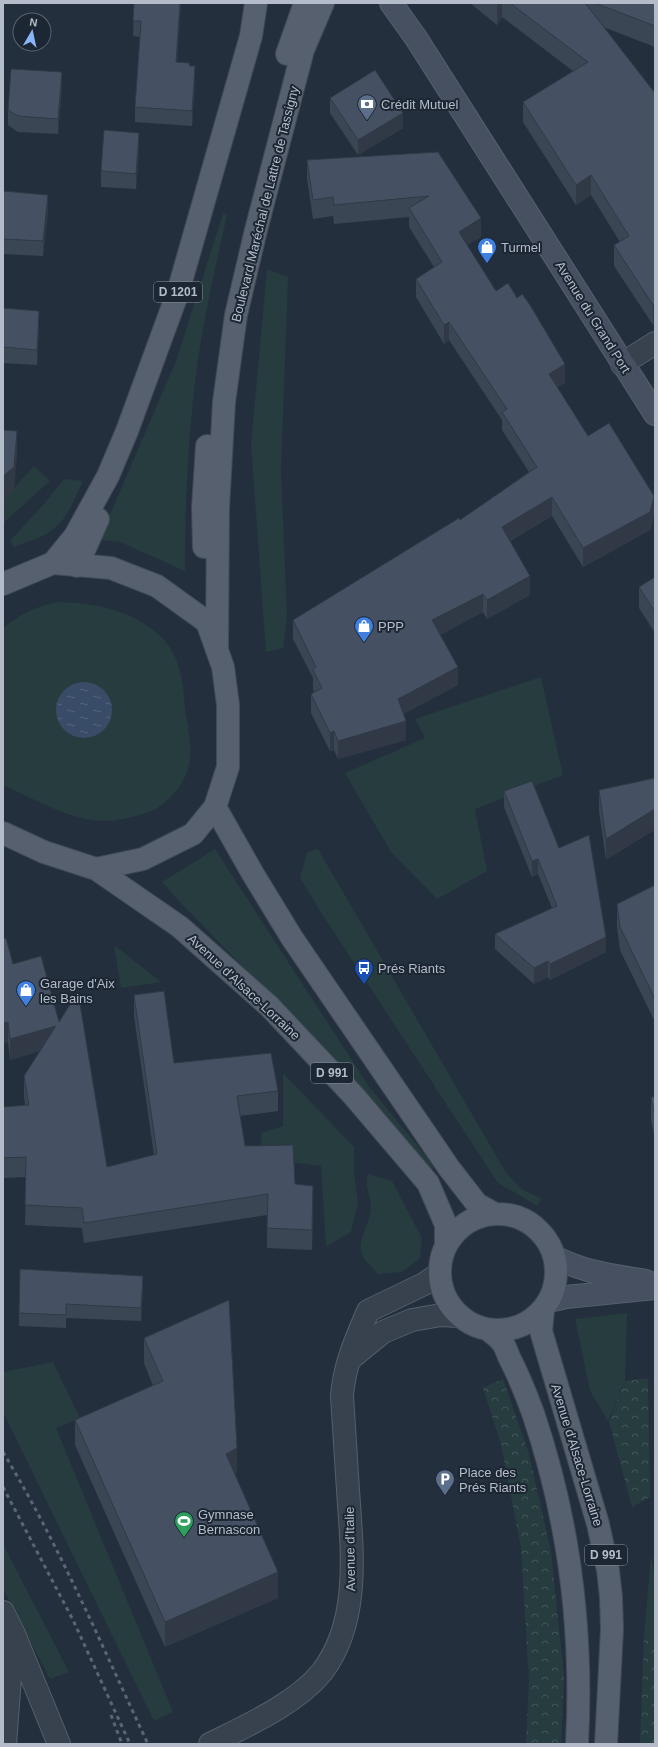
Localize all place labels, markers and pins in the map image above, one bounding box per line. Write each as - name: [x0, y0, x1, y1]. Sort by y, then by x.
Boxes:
- bank icon: Crédit Mutuel: [356, 93, 378, 121]
- place label: Crédit Mutuel: [381, 97, 458, 112]
- shop icon: Turmel: [476, 236, 498, 264]
- place label: Turmel: [501, 240, 541, 255]
- shop icon: PPP: [353, 615, 375, 643]
- place label: PPP: [378, 619, 404, 634]
- bus stop icon: Prés Riants: [353, 957, 375, 985]
- place label: Prés Riants: [378, 961, 446, 976]
- place label: Garage d'Aix les Bains: [40, 976, 115, 1006]
- shop icon: Garage d'Aix les Bains: [15, 979, 37, 1007]
- place label: Place des Prés Riants: [459, 1465, 527, 1495]
- parking icon: Place des Prés Riants: [434, 1468, 456, 1496]
- place label: Gymnase Bernascon: [198, 1507, 260, 1537]
- sports icon: Gymnase Bernascon: [173, 1510, 195, 1538]

